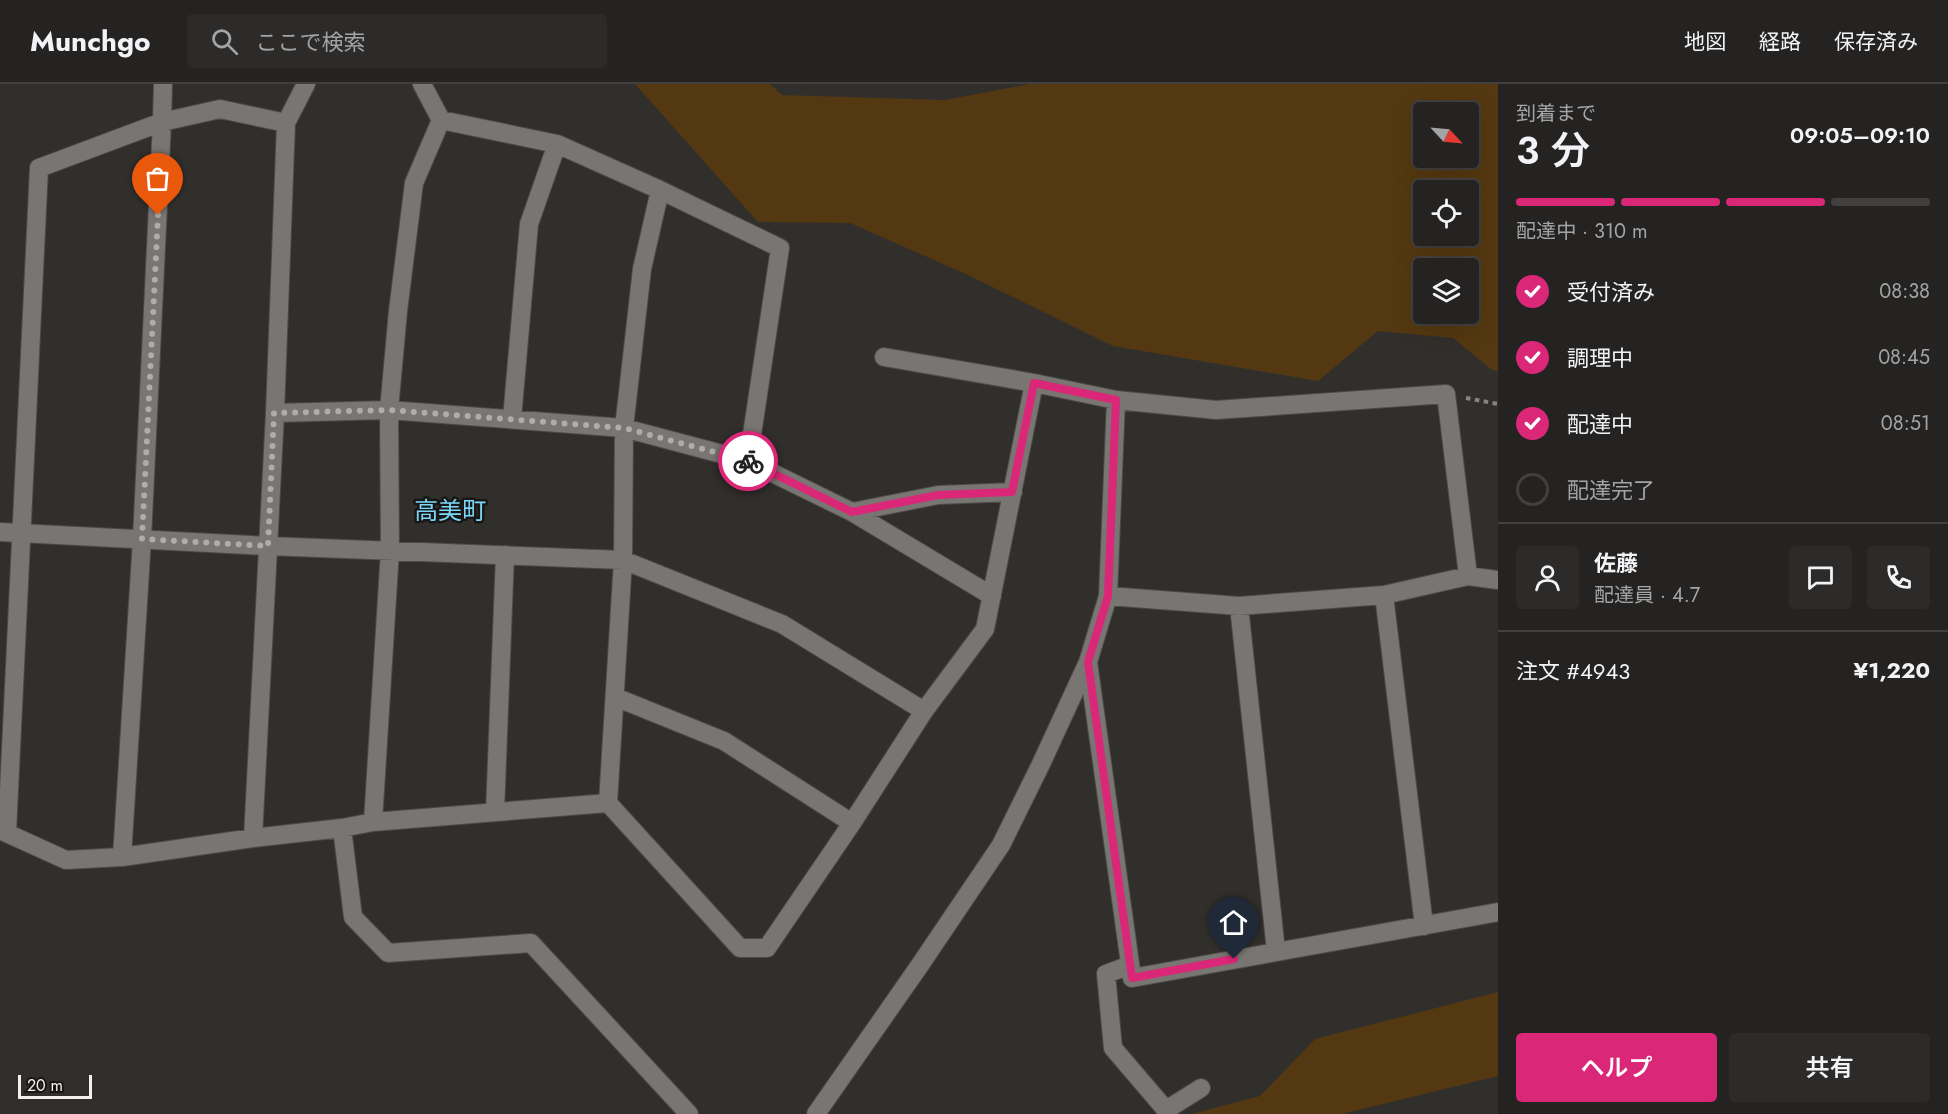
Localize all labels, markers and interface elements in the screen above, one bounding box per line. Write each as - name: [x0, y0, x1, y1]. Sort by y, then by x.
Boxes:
- search box: [187, 14, 607, 68]
- text: Munchgo: [30, 21, 151, 62]
- icon: search: [208, 25, 241, 58]
- text: ここで検索: [256, 26, 366, 58]
- text: 地図: [1684, 27, 1726, 57]
- text: 経路: [1759, 27, 1801, 57]
- text: 保存済み: [1834, 27, 1918, 57]
- text: 到着まで: [1516, 99, 1596, 128]
- north arrow: [1413, 102, 1479, 168]
- map controls: [1413, 102, 1479, 324]
- text: 09:05–09:10: [1790, 119, 1930, 151]
- text: 3 分: [1516, 122, 1590, 179]
- pin: [132, 153, 183, 215]
- icon: bag: [141, 162, 174, 195]
- button: locate: [1413, 180, 1479, 246]
- text: 配達中 · 310 m: [1516, 217, 1648, 246]
- button: layers: [1413, 258, 1479, 324]
- icon: check: [1516, 275, 1549, 308]
- text: 受付済み: [1567, 276, 1655, 308]
- text: 08:38: [1879, 277, 1930, 306]
- icon: check: [1516, 341, 1549, 374]
- text: 調理中: [1567, 342, 1633, 374]
- text: 08:45: [1878, 343, 1930, 372]
- icon: check: [1516, 407, 1549, 440]
- text: 配達中: [1567, 408, 1633, 440]
- text: 08:51: [1881, 409, 1930, 438]
- courier: [718, 431, 778, 491]
- icon: bike: [732, 445, 765, 478]
- text: 配達完了: [1567, 474, 1655, 506]
- district label: 高美町: [414, 493, 486, 528]
- button: person: [1516, 546, 1579, 609]
- button: chat: [1789, 546, 1852, 609]
- button: phone: [1867, 546, 1930, 609]
- text: 佐藤: [1594, 547, 1638, 579]
- text: 配達員 · 4.7: [1594, 581, 1700, 610]
- text: ¥1,220: [1854, 654, 1930, 686]
- text: 注文 #4943: [1516, 655, 1630, 687]
- pin: [1208, 897, 1259, 959]
- icon: home: [1217, 906, 1250, 939]
- button: ヘルプ: [1516, 1033, 1717, 1102]
- button: 共有: [1729, 1033, 1930, 1102]
- scale bar: [18, 1072, 92, 1100]
- text: 20 m: [27, 1074, 63, 1097]

